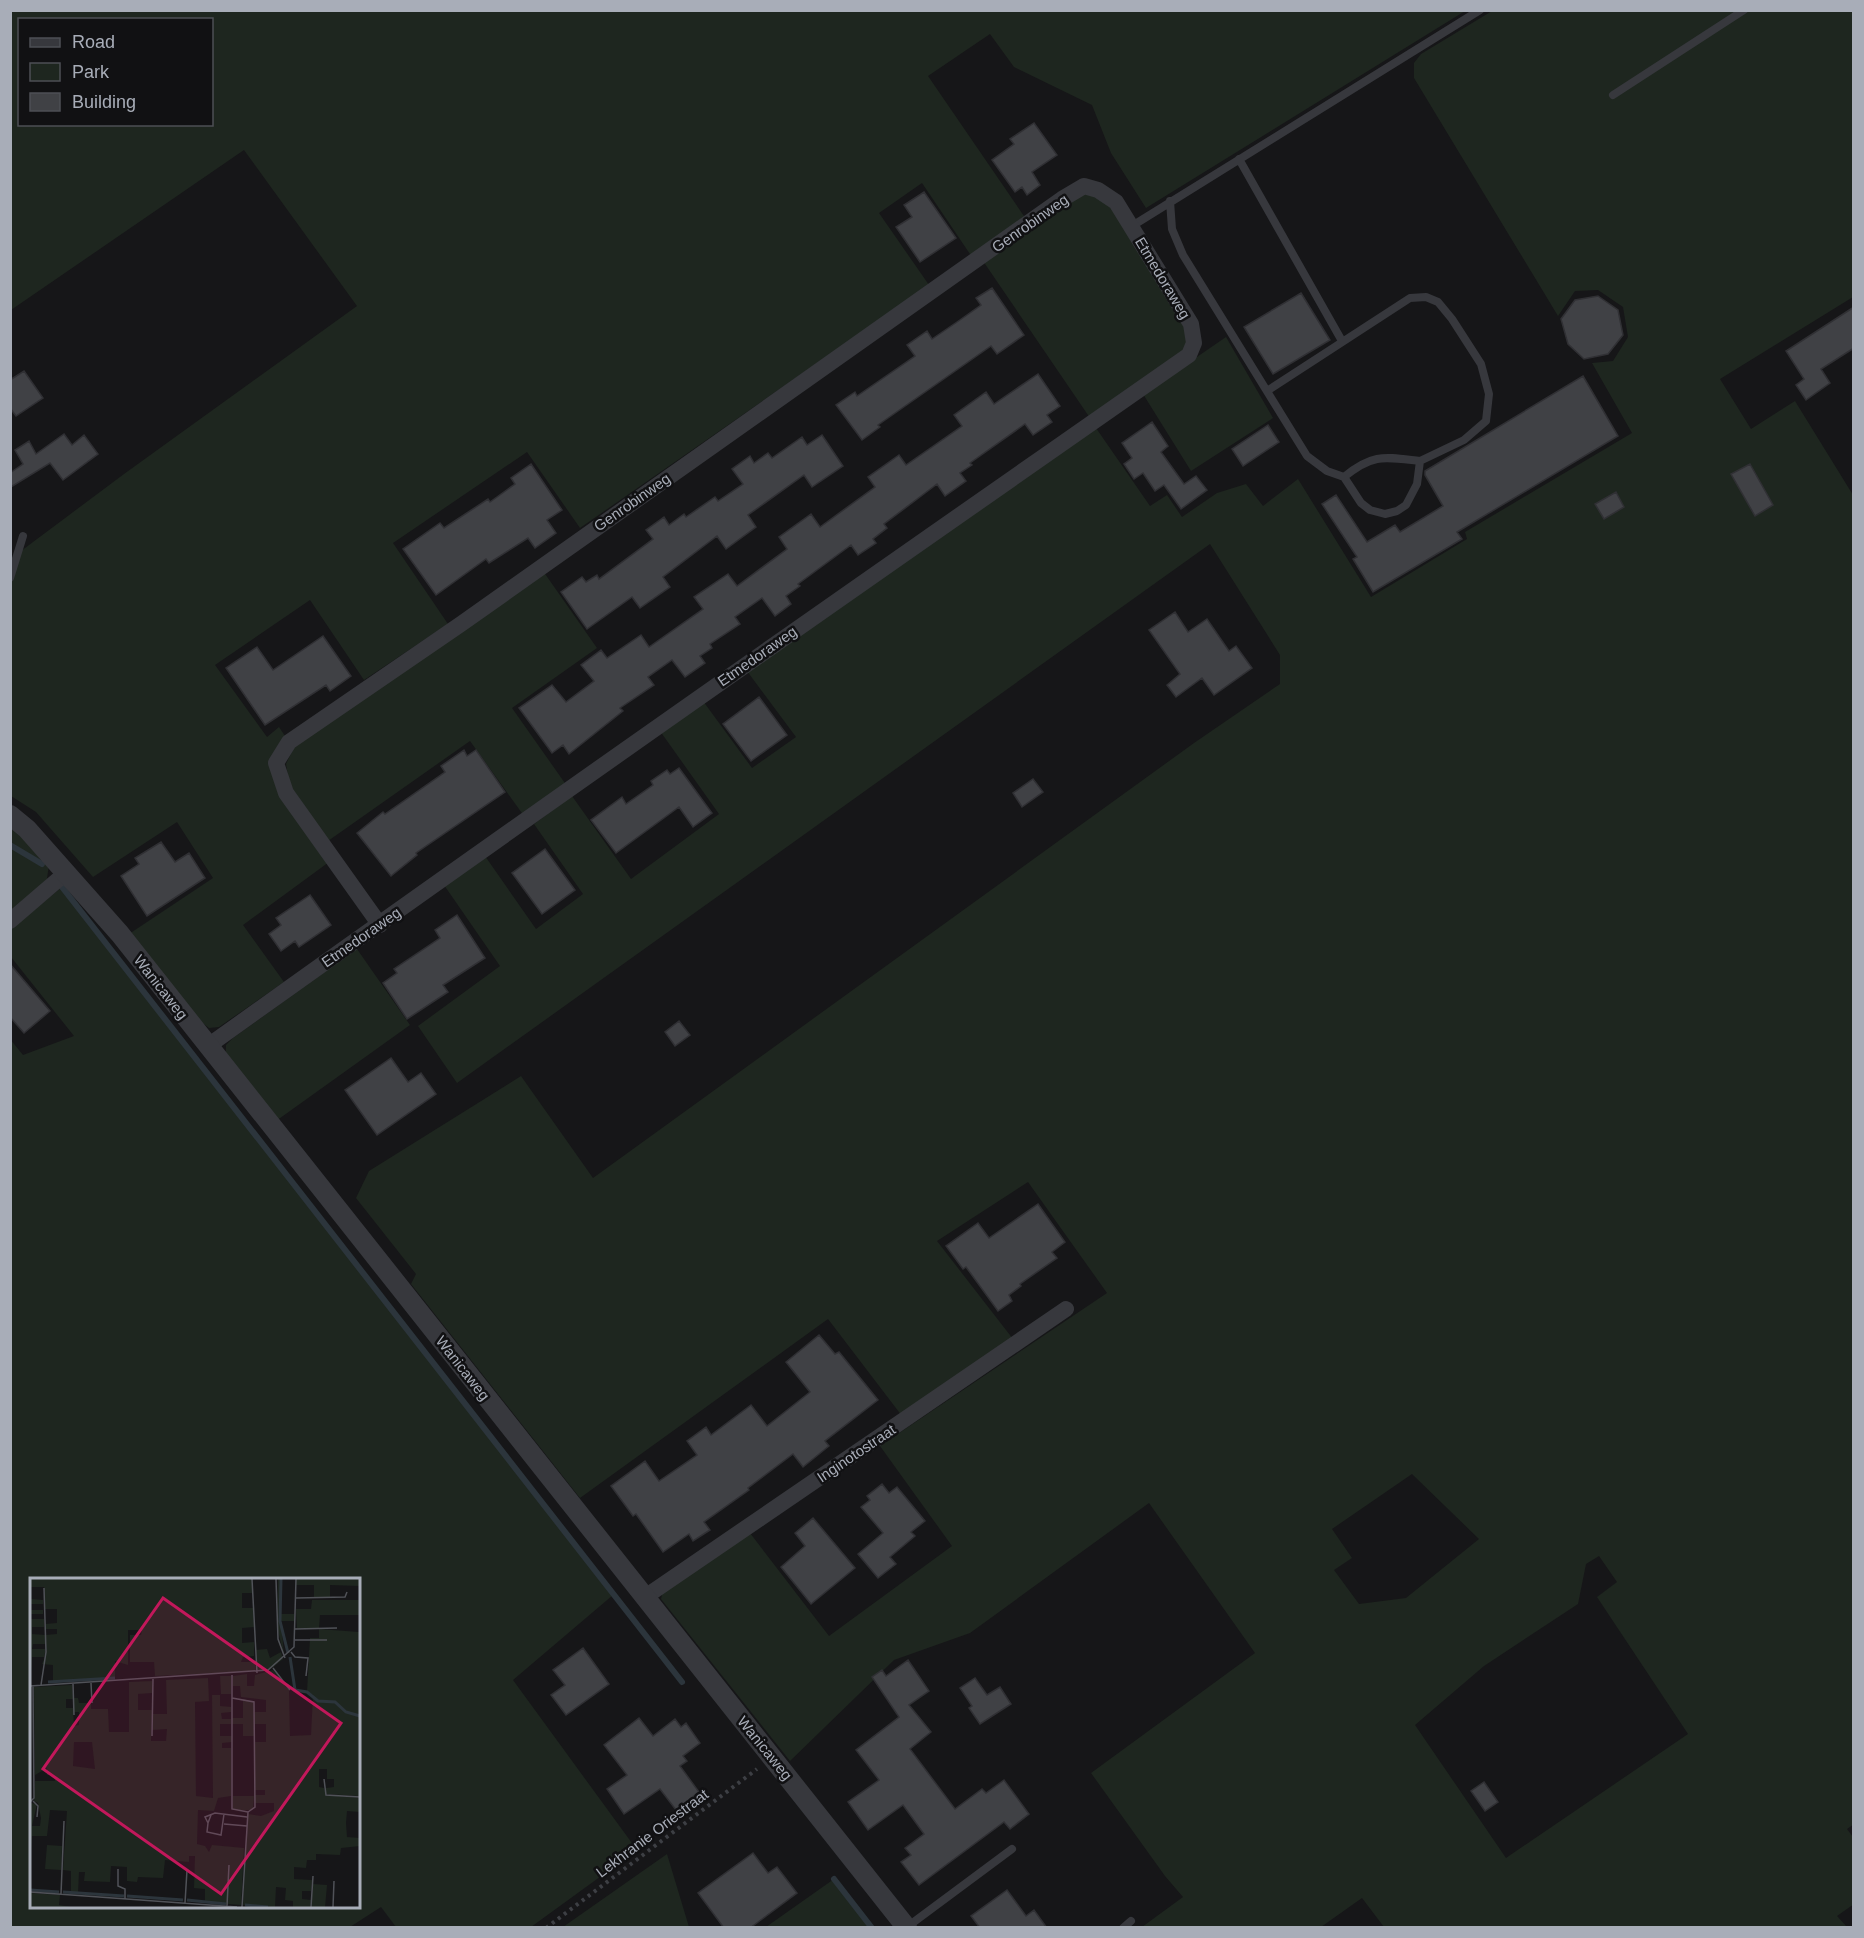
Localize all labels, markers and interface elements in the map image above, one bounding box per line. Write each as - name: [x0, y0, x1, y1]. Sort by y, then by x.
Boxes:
- legend: [18, 18, 213, 126]
- text: Road: [72, 32, 115, 52]
- text: Park: [72, 62, 110, 82]
- text: Building: [72, 92, 136, 112]
- street label: Genrobinweg: [989, 190, 1071, 256]
- street label: Etmedoraweg: [1132, 234, 1194, 322]
- street label: Genrobinweg: [591, 469, 673, 535]
- street label: Etmedoraweg: [714, 622, 800, 690]
- street label: Etmedoraweg: [318, 903, 404, 971]
- street label: Wanicaweg: [131, 951, 191, 1023]
- street label: Wanicaweg: [433, 1332, 493, 1404]
- street label: Inginotostraat: [814, 1420, 899, 1485]
- inset map: [30, 1578, 360, 1908]
- street label: Wanicaweg: [734, 1713, 796, 1783]
- street label: Lekhranie Oriestraat: [593, 1785, 712, 1881]

